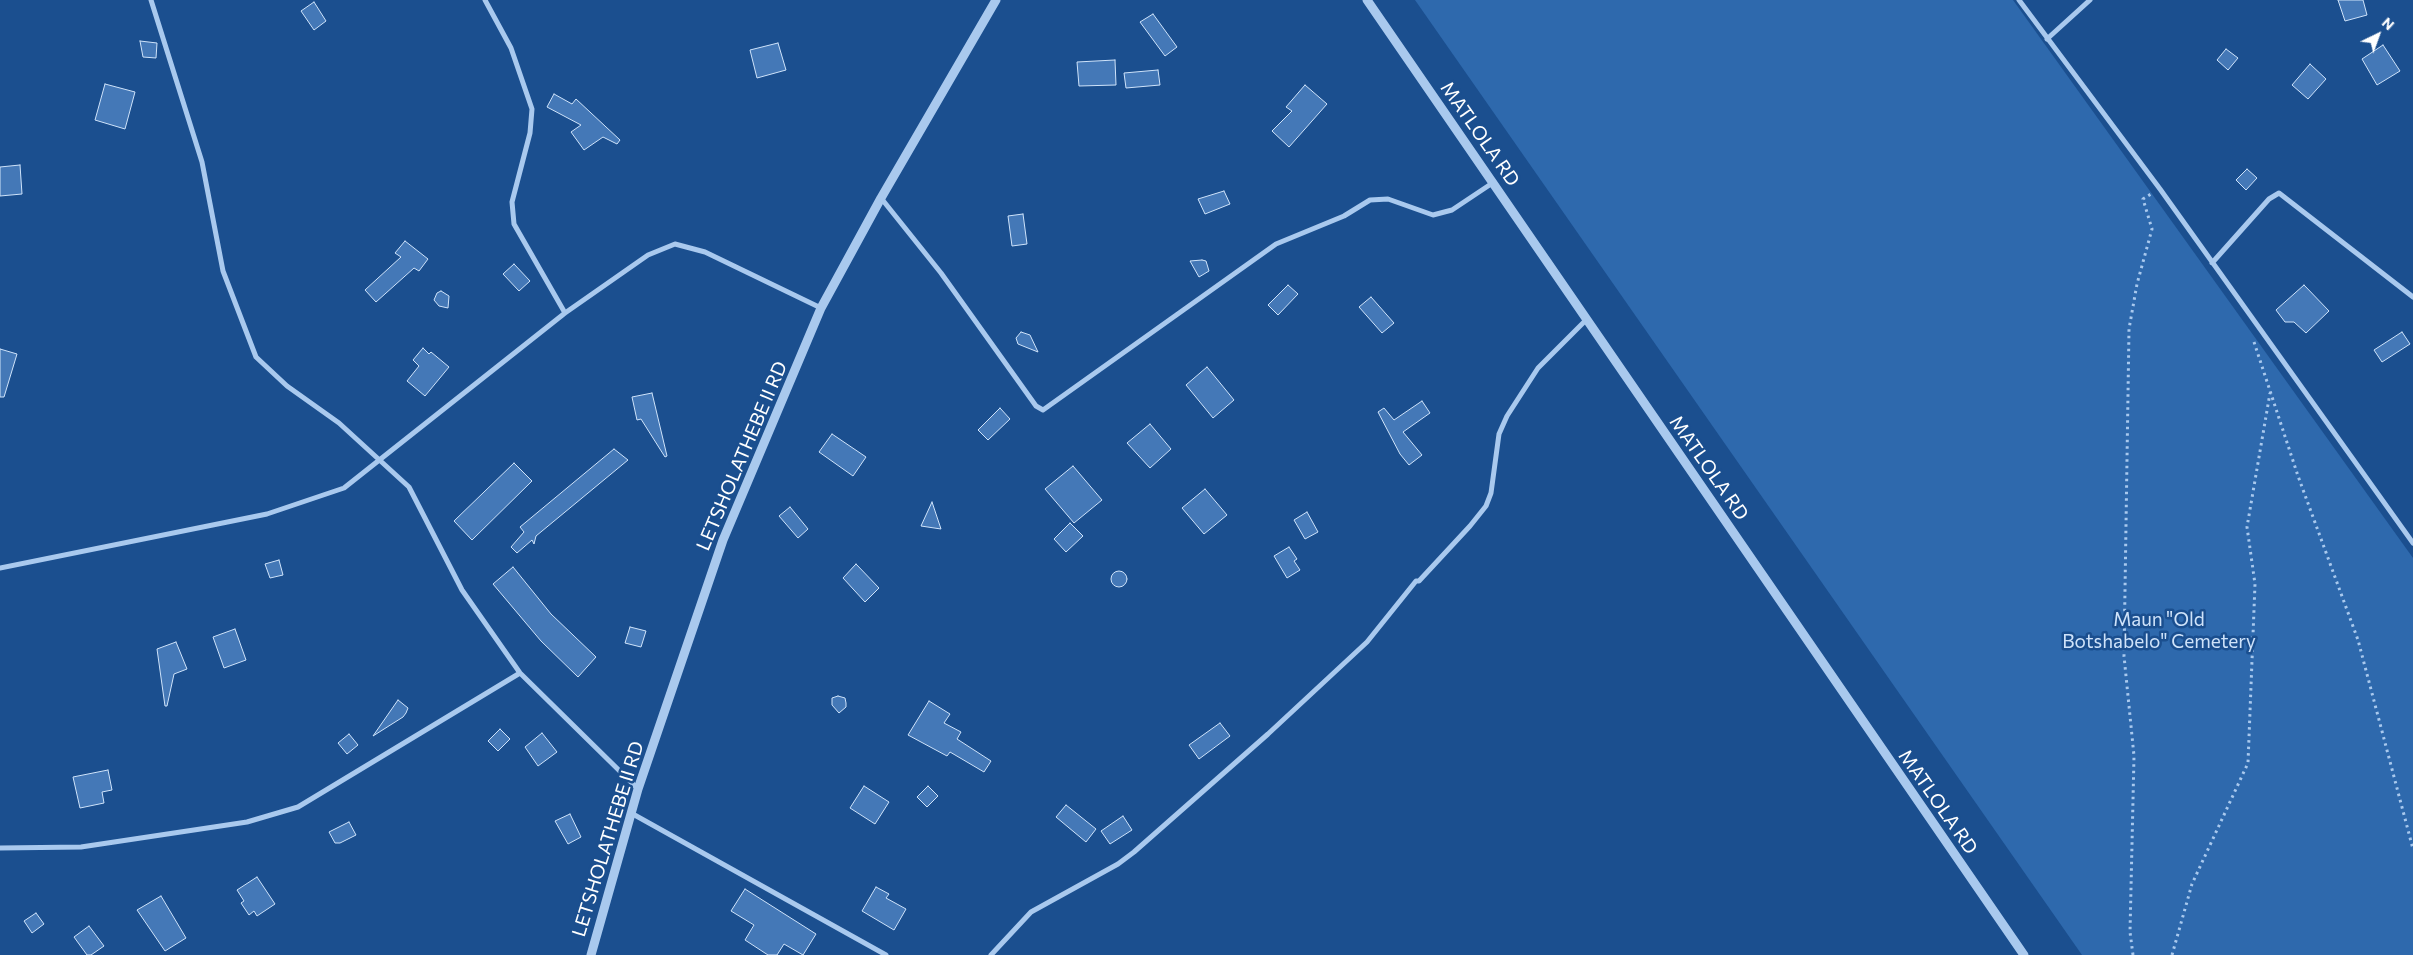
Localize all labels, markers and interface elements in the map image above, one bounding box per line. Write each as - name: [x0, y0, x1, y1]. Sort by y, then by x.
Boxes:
- north arrow: [2353, 10, 2403, 60]
- text: N: [2379, 14, 2398, 33]
- street label: MATLOLA RD: [1436, 77, 1524, 191]
- street label: LETSHOLATHEBE II RD: [692, 358, 792, 554]
- street label: MATLOLA RD: [1665, 411, 1753, 525]
- park label: Maun "Old Botshabelo" Cemetery: [2062, 609, 2256, 653]
- street label: LETSHOLATHEBE II RD: [567, 738, 649, 940]
- street label: MATLOLA RD: [1894, 745, 1982, 859]

